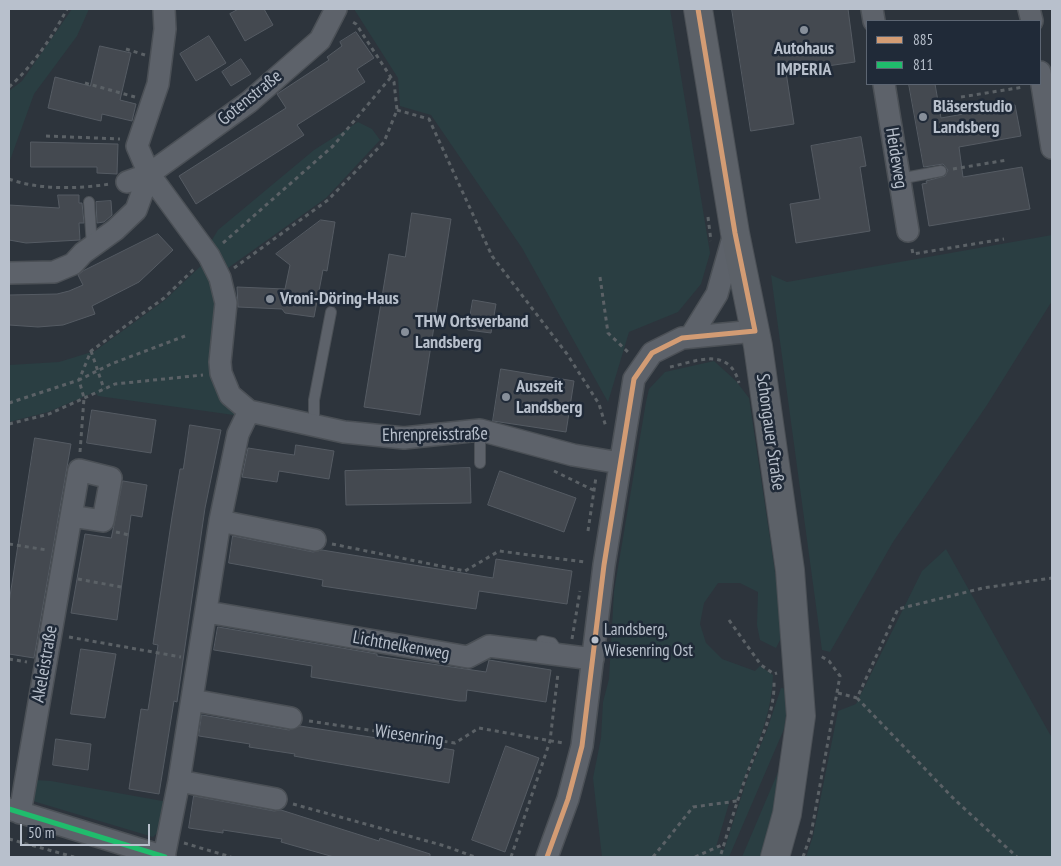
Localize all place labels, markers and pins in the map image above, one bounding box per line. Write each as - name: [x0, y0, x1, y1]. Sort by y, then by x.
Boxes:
- marker: Autohaus IMPERIA: [798, 24, 810, 36]
- place label: Autohaus IMPERIA: [774, 38, 834, 80]
- place label: Bläserstudio Landsberg: [933, 96, 1013, 138]
- marker: Bläserstudio Landsberg: [917, 111, 929, 123]
- place label: Vroni-Döring-Haus: [280, 288, 399, 310]
- marker: Vroni-Döring-Haus: [264, 293, 276, 305]
- place label: THW Ortsverband Landsberg: [415, 311, 528, 354]
- marker: THW Ortsverband Landsberg: [399, 326, 411, 338]
- place label: Auszeit Landsberg: [516, 376, 582, 418]
- marker: Auszeit Landsberg: [500, 391, 512, 403]
- place label: Landsberg, Wiesenring Ost: [604, 620, 693, 660]
- marker: Landsberg, Wiesenring Ost: [590, 635, 600, 645]

